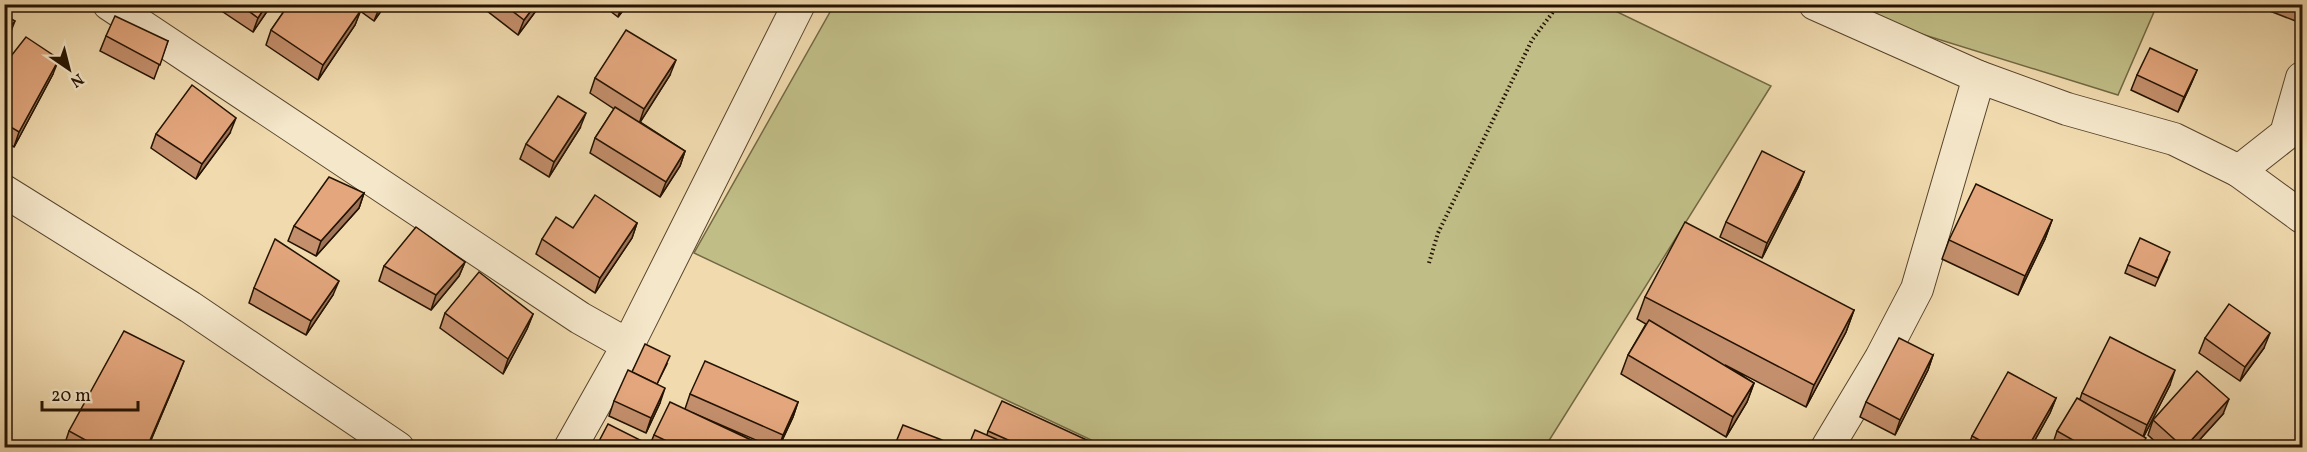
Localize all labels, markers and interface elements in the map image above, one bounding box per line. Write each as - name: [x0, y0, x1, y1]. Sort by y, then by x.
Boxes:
- north arrow: [39, 39, 99, 99]
- text: N: [65, 67, 88, 92]
- scale bar: [42, 374, 138, 412]
- text: 20 m: [51, 384, 91, 409]

